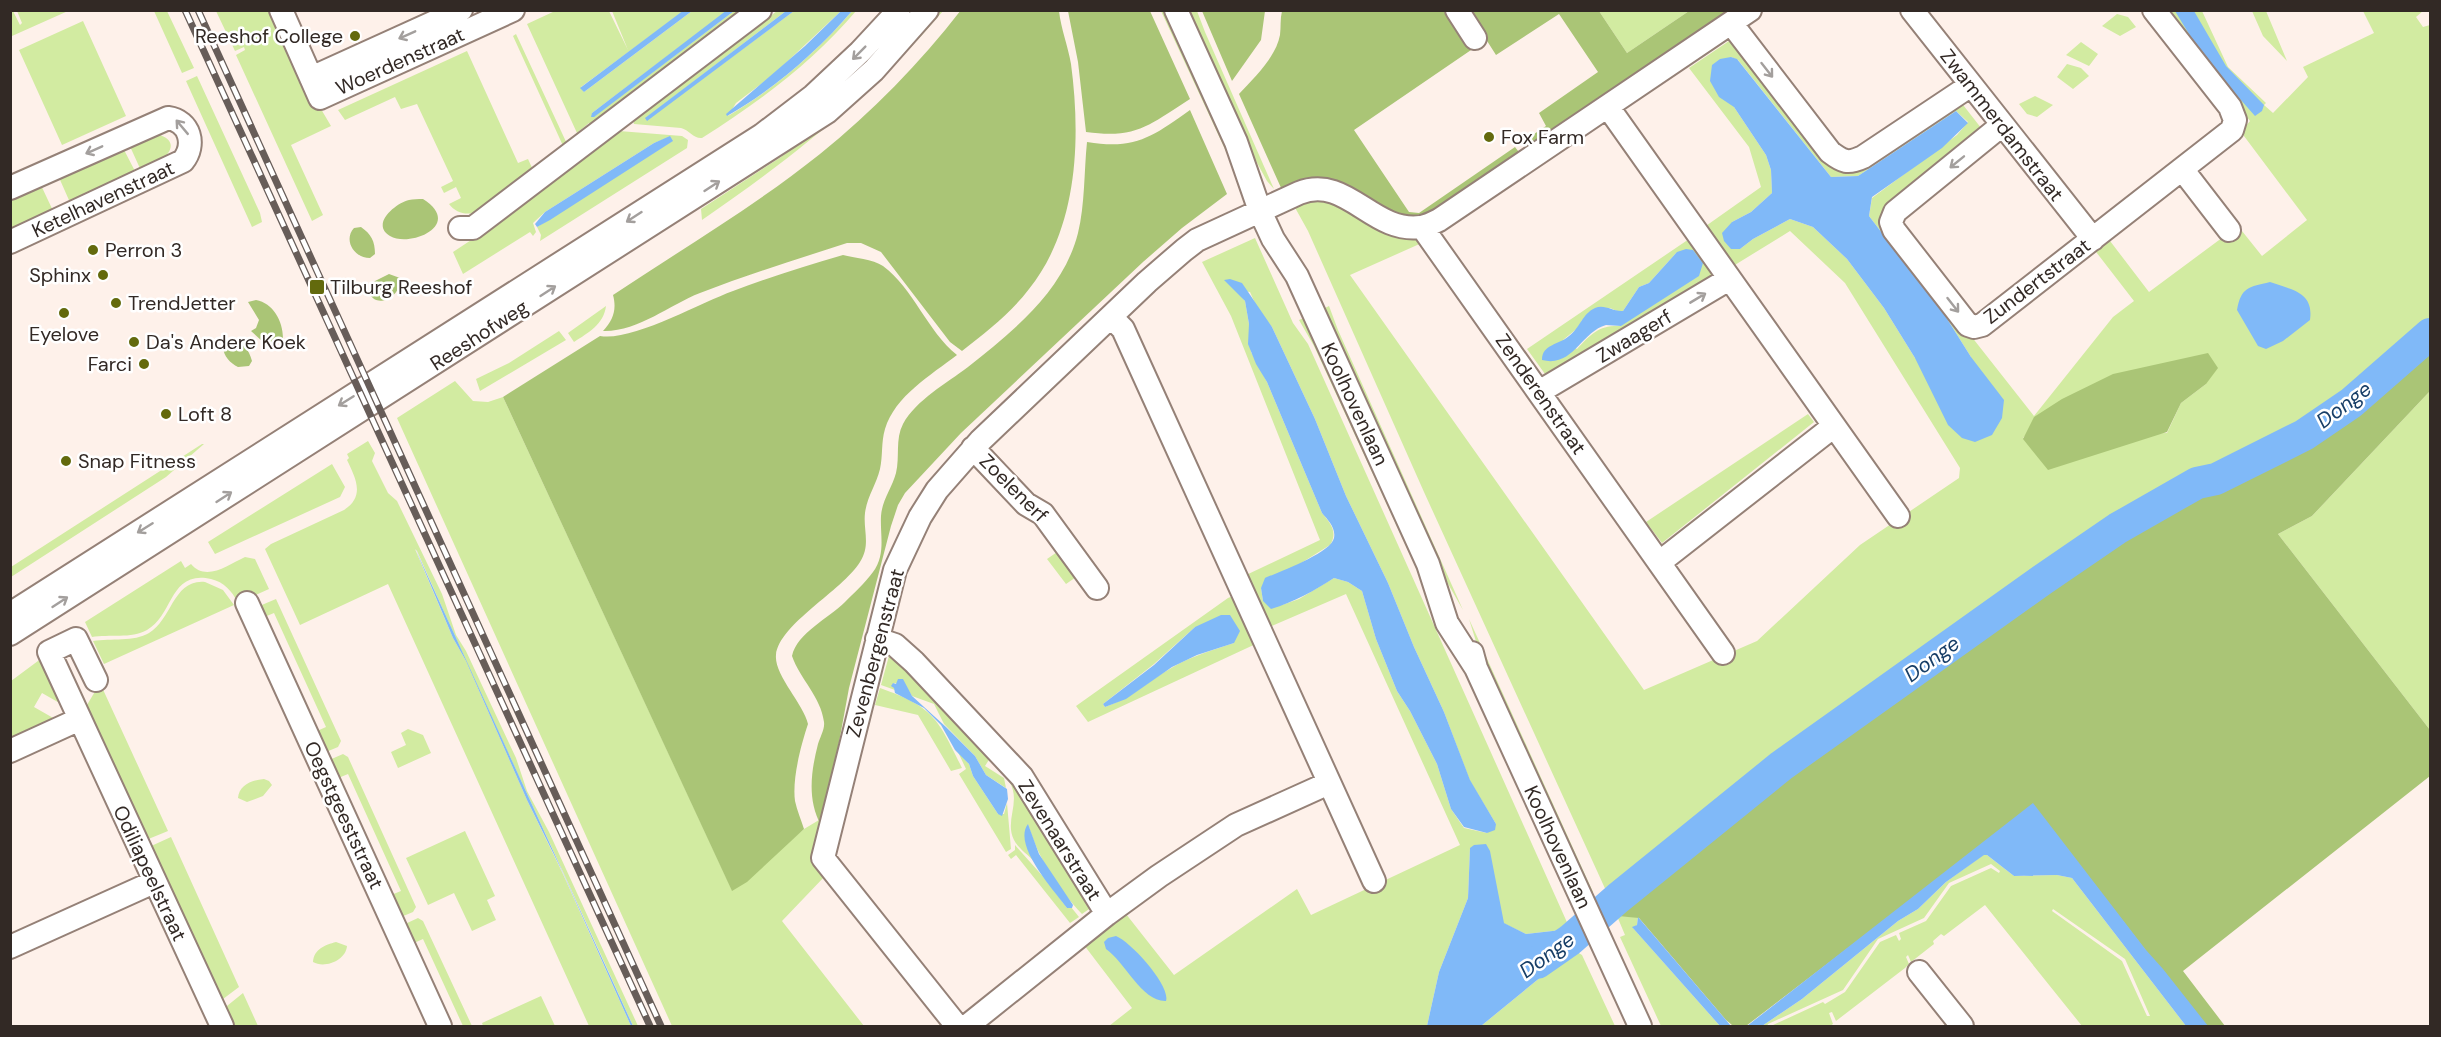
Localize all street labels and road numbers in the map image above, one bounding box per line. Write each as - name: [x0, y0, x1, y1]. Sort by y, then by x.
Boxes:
- street label: Woerdenstraat: [332, 21, 469, 101]
- street label: Zwammerdamstraat: [1934, 44, 2070, 206]
- street label: Ketelhavenstraat: [28, 155, 179, 243]
- street label: Zundertstraat: [1978, 232, 2096, 330]
- street label: Reeshofweg: [425, 294, 533, 376]
- street label: Zwaagerf: [1591, 303, 1677, 369]
- street label: Zenderenstraat: [1490, 329, 1592, 460]
- street label: Koolhovenlaan: [1315, 338, 1395, 470]
- street label: Zoelenerf: [974, 448, 1054, 528]
- street label: Zevenbergenstraat: [840, 566, 910, 740]
- street label: Oegstgeeststraat: [298, 737, 390, 893]
- street label: Zevenaarstraat: [1012, 775, 1108, 906]
- street label: Koolhovenlaan: [1518, 781, 1598, 913]
- street label: Odiliapeelstraat: [107, 801, 193, 945]

